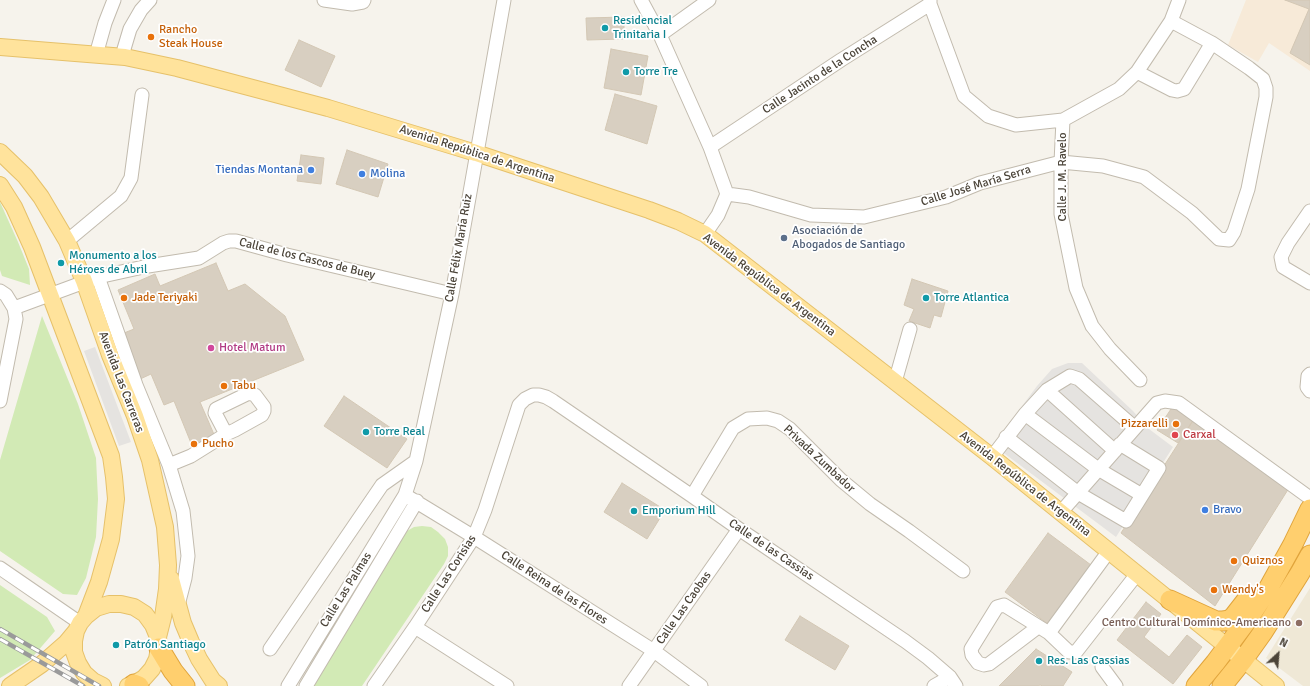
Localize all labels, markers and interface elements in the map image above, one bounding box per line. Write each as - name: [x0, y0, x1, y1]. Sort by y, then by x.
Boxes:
- place label: Residencial Trinitaria I: [613, 14, 672, 42]
- place label: Rancho Steak House: [159, 23, 223, 51]
- marker: Residencial Trinitaria I: [600, 23, 610, 33]
- marker: Rancho Steak House: [146, 32, 156, 42]
- street label: Calle Jacinto de la Concha: [760, 33, 880, 117]
- place label: Torre Tre: [634, 65, 678, 79]
- marker: Torre Tre: [621, 67, 631, 77]
- street label: Avenida República de Argentina: [398, 122, 556, 186]
- street label: Calle J. M. Ravelo: [1056, 132, 1070, 222]
- street label: Calle José María Serra: [919, 162, 1033, 210]
- place label: Tiendas Montana: [216, 163, 303, 177]
- marker: Tiendas Montana: [306, 165, 316, 175]
- place label: Molina: [370, 167, 405, 181]
- marker: Molina: [357, 169, 367, 179]
- street label: Calle Félix María Ruiz: [442, 193, 476, 303]
- place label: Asociación de Abogados de Santiago: [792, 224, 905, 252]
- street label: Avenida República de Argentina: [700, 230, 838, 340]
- marker: Asociación de Abogados de Santiago: [779, 233, 789, 243]
- street label: Calle de los Cascos de Buey: [237, 235, 377, 283]
- place label: Monumento a los Héroes de Abril: [69, 249, 157, 277]
- marker: Monumento a los Héroes de Abril: [56, 258, 66, 268]
- place label: Jade Teriyaki: [132, 291, 198, 305]
- place label: Torre Atlantica: [934, 291, 1009, 305]
- marker: Jade Teriyaki: [119, 293, 129, 303]
- marker: Torre Atlantica: [921, 293, 931, 303]
- street label: Avenida Las Carreras: [95, 329, 147, 435]
- place label: Hotel Matum: [219, 341, 285, 355]
- marker: Hotel Matum: [206, 343, 216, 353]
- place label: Tabu: [232, 379, 256, 393]
- marker: Tabu: [219, 381, 229, 391]
- place label: Pizzarelli: [1121, 417, 1168, 431]
- marker: Pizzarelli: [1171, 419, 1181, 429]
- street label: Privada Zumbador: [780, 422, 858, 496]
- place label: Torre Real: [374, 425, 425, 439]
- marker: Torre Real: [361, 427, 371, 437]
- street label: Avenida República de Argentina: [957, 428, 1093, 540]
- place label: Carxal: [1183, 428, 1216, 442]
- marker: Carxal: [1170, 430, 1180, 440]
- place label: Pucho: [202, 437, 234, 451]
- marker: Pucho: [189, 439, 199, 449]
- place label: Bravo: [1213, 503, 1242, 517]
- place label: Emporium Hill: [642, 504, 716, 518]
- marker: Bravo: [1200, 505, 1210, 515]
- marker: Emporium Hill: [629, 506, 639, 516]
- street label: Calle de las Cassias: [726, 516, 816, 584]
- street label: Calle Las Corisias: [418, 532, 480, 616]
- street label: Calle Reina de las Flores: [498, 548, 610, 628]
- street label: Calle Las Palmas: [317, 550, 375, 630]
- place label: Quiznos: [1242, 554, 1283, 568]
- marker: Quiznos: [1229, 556, 1239, 566]
- street label: Calle Las Caobas: [653, 569, 715, 647]
- place label: Wendy's: [1222, 583, 1264, 597]
- marker: Wendy's: [1209, 585, 1219, 595]
- place label: Centro Cultural Domínico-Americano: [1102, 616, 1291, 630]
- marker: Centro Cultural Domínico-Americano: [1294, 618, 1304, 628]
- north arrow: [1258, 634, 1298, 674]
- text: N: [1277, 635, 1290, 650]
- place label: Patrón Santiago: [124, 638, 206, 652]
- marker: Patrón Santiago: [111, 640, 121, 650]
- place label: Res. Las Cassias: [1047, 654, 1130, 668]
- marker: Res. Las Cassias: [1034, 656, 1044, 666]

